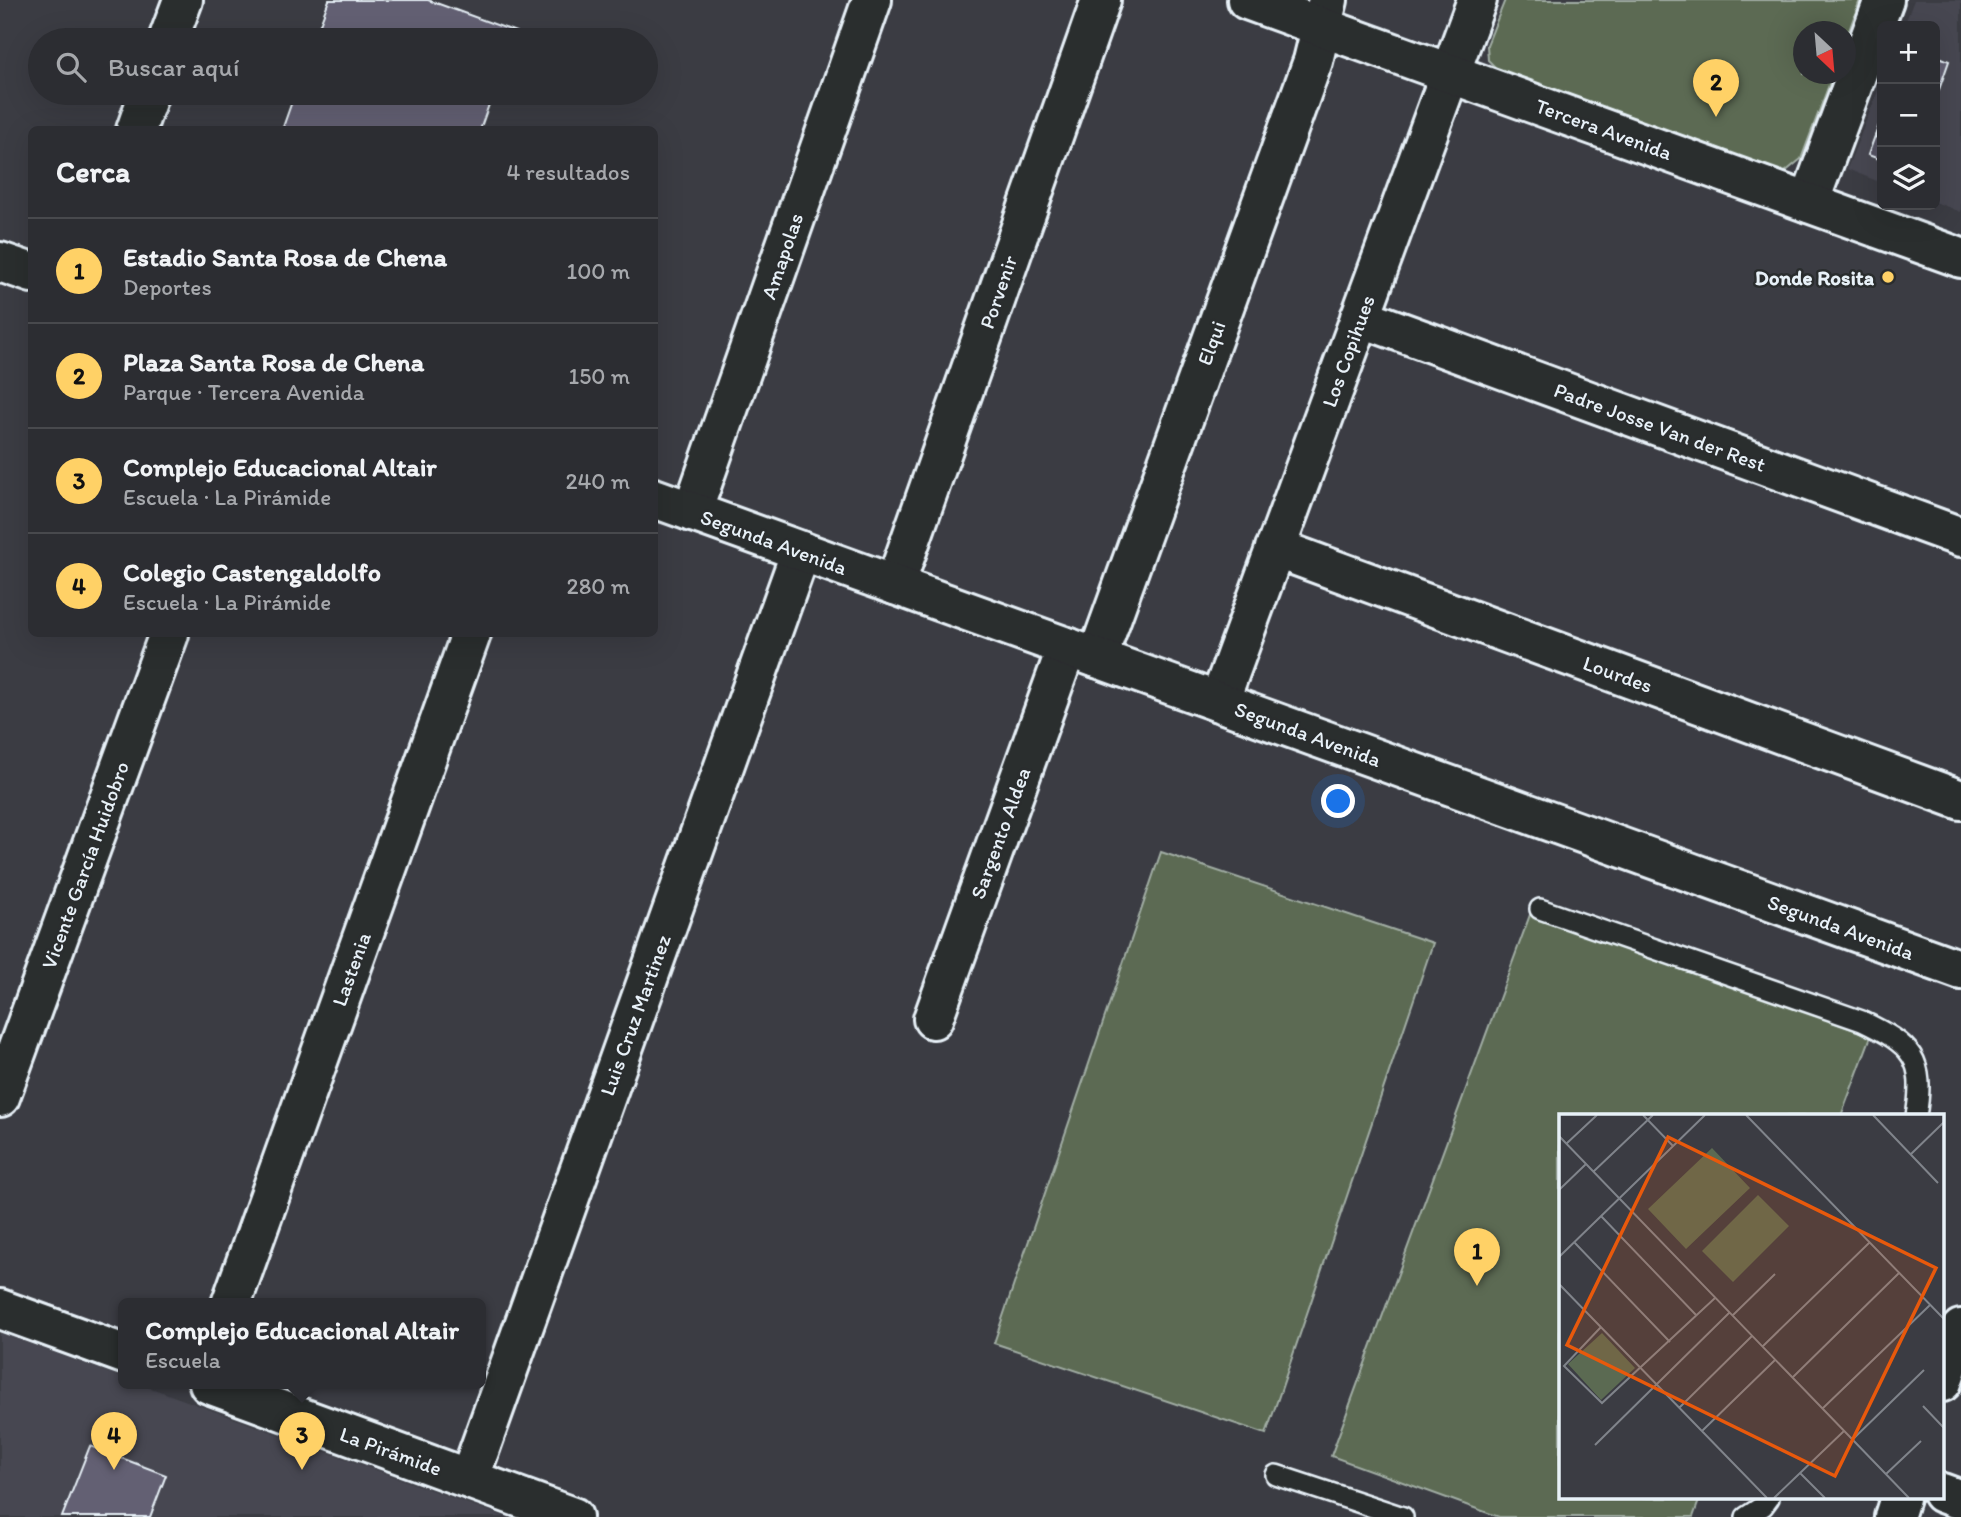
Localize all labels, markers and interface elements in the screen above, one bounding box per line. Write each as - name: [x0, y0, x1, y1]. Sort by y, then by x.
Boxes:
- north arrow: [1793, 21, 1856, 84]
- map controls: [1877, 21, 1940, 210]
- button: +: [1877, 21, 1940, 84]
- search box: [28, 28, 658, 105]
- icon: search: [52, 48, 90, 86]
- text: Buscar aquí: [108, 51, 239, 83]
- pin: 2: [1693, 59, 1739, 117]
- button: −: [1877, 84, 1940, 147]
- street label: Tercera Avenida: [1532, 93, 1676, 165]
- button: layers: [1877, 147, 1940, 210]
- text: Cerca: [56, 153, 130, 190]
- text: 4 resultados: [507, 158, 630, 186]
- street label: Amapolas: [756, 210, 808, 302]
- text: Estadio Santa Rosa de Chena: [123, 241, 447, 273]
- street label: Porvenir: [974, 252, 1022, 332]
- text: 1: [74, 257, 84, 285]
- text: 100 m: [566, 257, 630, 285]
- place label: Donde Rosita: [1755, 265, 1875, 290]
- marker: Donde Rosita: [1880, 269, 1896, 285]
- text: Deportes: [123, 273, 212, 301]
- street label: Los Copihues: [1316, 292, 1380, 410]
- street label: Elqui: [1192, 317, 1230, 369]
- text: Plaza Santa Rosa de Chena: [123, 346, 424, 378]
- text: 2: [73, 362, 85, 390]
- text: 150 m: [569, 362, 630, 390]
- street label: Padre Josse Van der Rest: [1551, 377, 1769, 477]
- text: Parque · Tercera Avenida: [123, 378, 365, 406]
- text: Complejo Educacional Altair: [123, 451, 437, 483]
- text: 3: [73, 467, 85, 495]
- text: 240 m: [565, 467, 630, 495]
- text: Escuela · La Pirámide: [123, 483, 331, 511]
- street label: Segunda Avenida: [697, 504, 851, 580]
- text: Colegio Castengaldolfo: [123, 556, 381, 588]
- text: 4: [72, 572, 86, 600]
- text: 280 m: [567, 572, 630, 600]
- text: Escuela · La Pirámide: [123, 588, 331, 616]
- street label: Lourdes: [1580, 650, 1656, 698]
- street label: Segunda Avenida: [1231, 696, 1385, 772]
- street label: Vicente García Huidobro: [36, 758, 134, 972]
- street label: Sargento Aldea: [965, 764, 1035, 902]
- your location: [1321, 784, 1355, 818]
- street label: Segunda Avenida: [1764, 889, 1918, 965]
- street label: Lastenia: [326, 929, 376, 1009]
- street label: Luis Cruz Martinez: [594, 931, 676, 1099]
- inset map: [1559, 1114, 1944, 1500]
- pin: 1: [1454, 1228, 1500, 1286]
- popup: [118, 1298, 486, 1389]
- text: Complejo Educacional Altair: [145, 1314, 459, 1346]
- text: Escuela: [145, 1346, 221, 1374]
- pin: 4: [91, 1412, 137, 1470]
- pin: 3: [279, 1412, 325, 1470]
- street label: La Pirámide: [337, 1421, 445, 1481]

